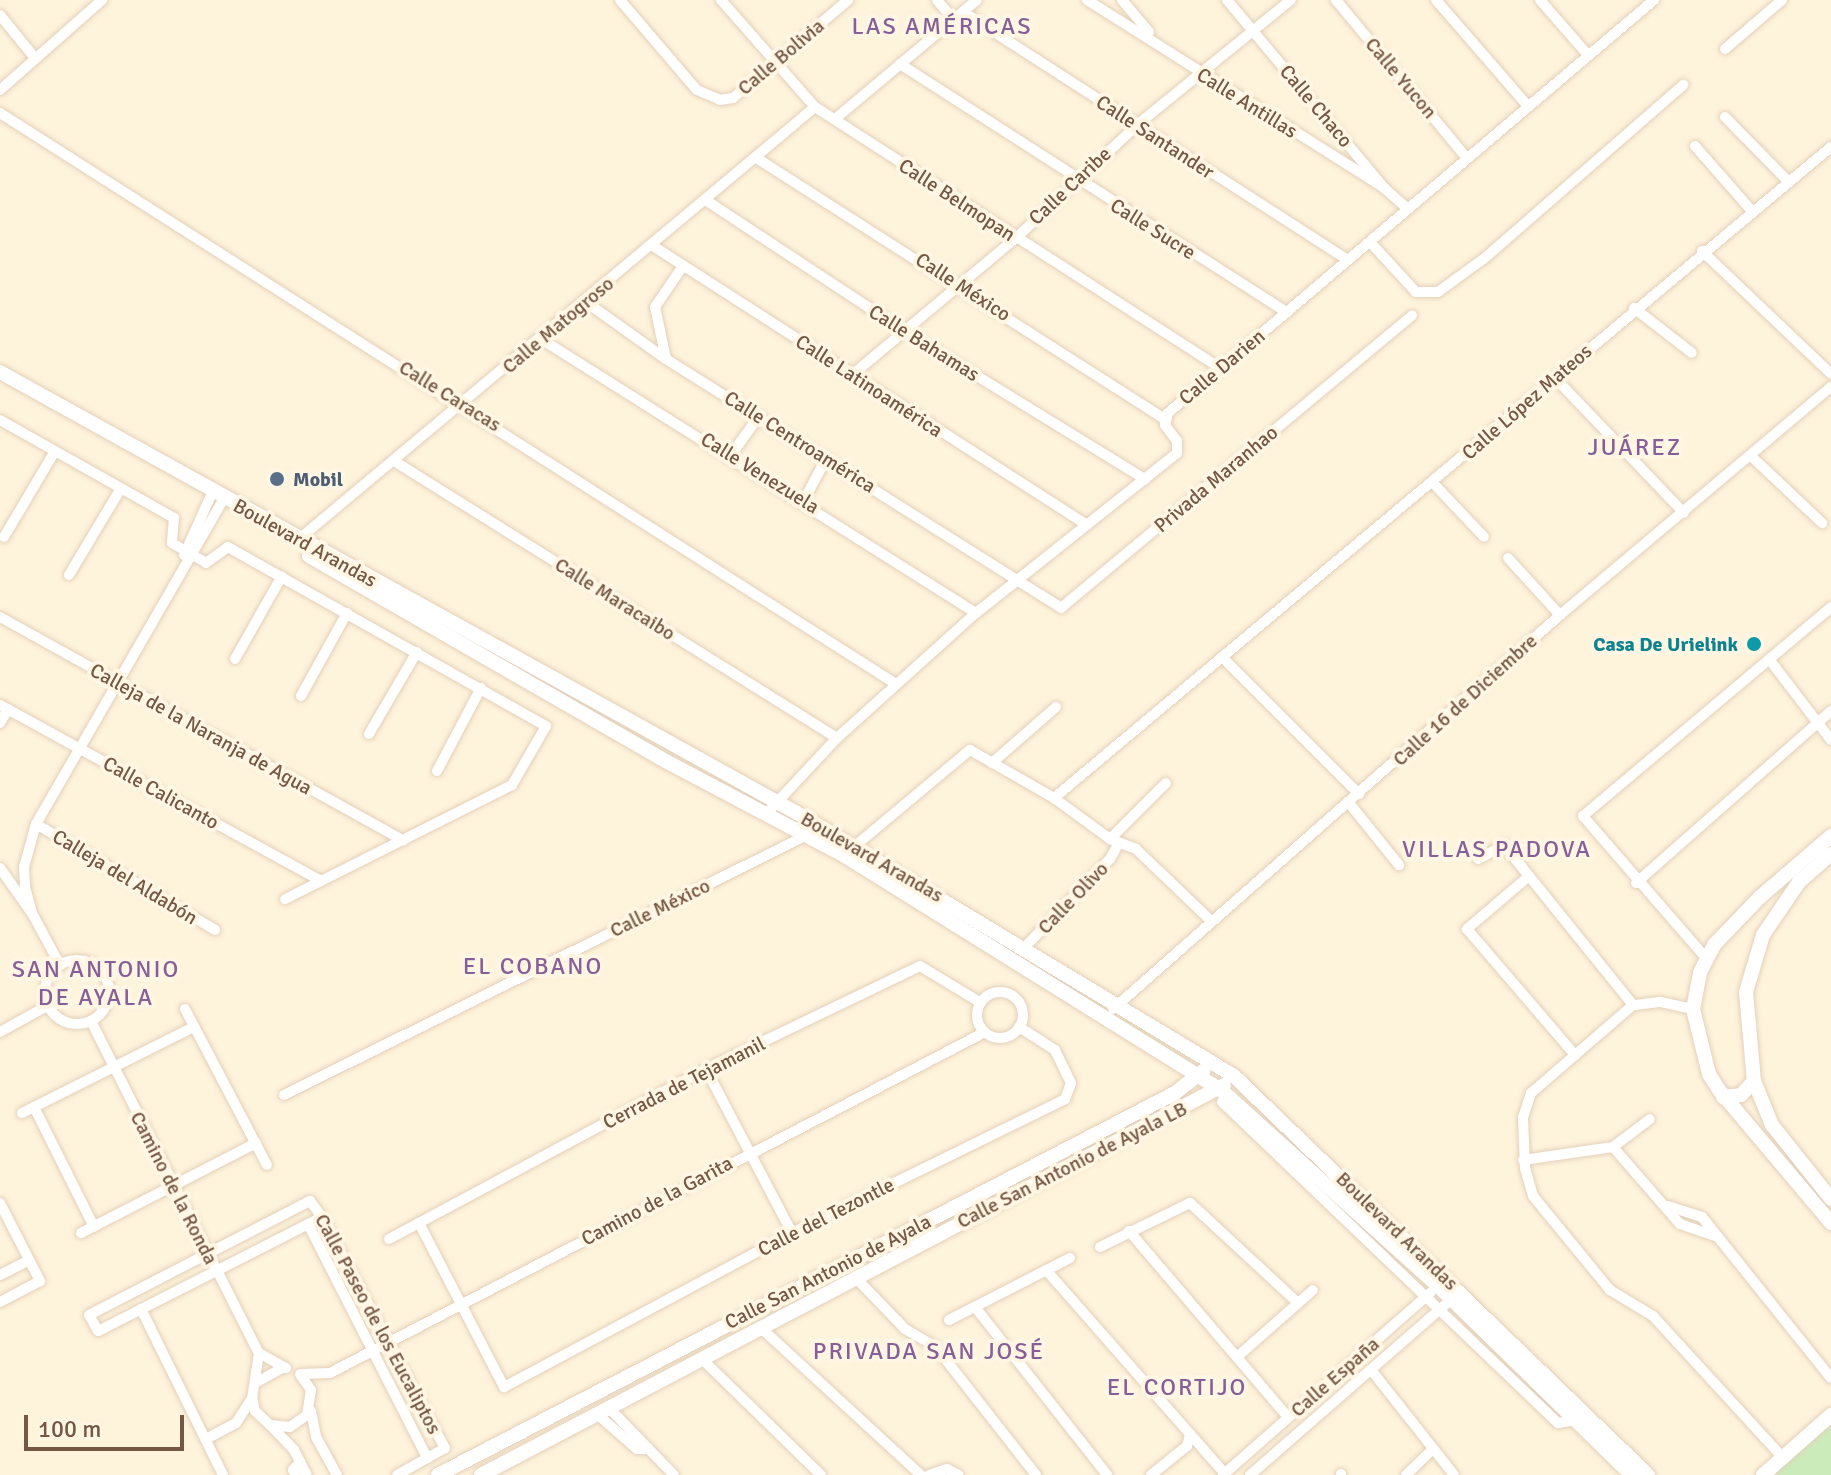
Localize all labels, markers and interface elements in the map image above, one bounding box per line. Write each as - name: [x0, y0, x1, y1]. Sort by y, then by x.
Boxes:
- district label: LAS AMÉRICAS: [851, 13, 1033, 41]
- street label: Calle Bolivia: [733, 14, 829, 100]
- street label: Calle Yucon: [1360, 33, 1442, 123]
- street label: Calle Chaco: [1274, 60, 1358, 152]
- street label: Calle Antillas: [1192, 63, 1302, 143]
- street label: Calle Santander: [1091, 90, 1219, 184]
- street label: Calle Caribe: [1024, 142, 1116, 230]
- street label: Calle Belmopan: [894, 154, 1020, 246]
- street label: Calle Sucre: [1106, 193, 1200, 265]
- street label: Calle México: [911, 247, 1015, 327]
- street label: Calle Matogroso: [497, 271, 619, 379]
- street label: Calle Bahamas: [864, 299, 984, 387]
- street label: Calle Darien: [1174, 324, 1270, 410]
- street label: Calle Latinoamérica: [791, 329, 947, 443]
- street label: Calle López Mateos: [1457, 339, 1597, 465]
- street label: Calle Caracas: [395, 355, 505, 437]
- street label: Calle Centroamérica: [720, 386, 880, 498]
- street label: Privada Maranhao: [1149, 420, 1283, 538]
- street label: Calle Venezuela: [696, 427, 824, 519]
- district label: JUÁREZ: [1588, 434, 1682, 462]
- place label: Mobil: [293, 467, 343, 491]
- marker: Mobil: [268, 470, 286, 488]
- street label: Boulevard Arandas: [229, 494, 381, 592]
- street label: Calle Maracaibo: [550, 552, 680, 646]
- street label: Calle 16 de Diciembre: [1388, 629, 1542, 771]
- place label: Casa De Urielink: [1593, 632, 1738, 656]
- marker: Casa De Urielink: [1745, 635, 1763, 653]
- street label: Calleja de la Naranja de Agua: [86, 658, 316, 800]
- street label: Calle Calicanto: [99, 751, 223, 835]
- street label: Boulevard Arandas: [797, 807, 947, 907]
- street label: Calleja del Aldabón: [48, 824, 202, 930]
- district label: VILLAS PADOVA: [1402, 836, 1592, 864]
- street label: Calle Olivo: [1033, 857, 1113, 939]
- street label: Calle México: [606, 873, 714, 943]
- district label: EL COBANO: [463, 953, 603, 981]
- district label: SAN ANTONIO DE AYALA: [12, 956, 180, 1012]
- street label: Cerrada de Tejamanil: [599, 1032, 769, 1134]
- street label: Calle San Antonio de Ayala LB: [953, 1096, 1191, 1234]
- street label: Camino de la Ronda: [125, 1108, 223, 1268]
- street label: Camino de la Garita: [577, 1151, 737, 1251]
- street label: Boulevard Arandas: [1331, 1167, 1463, 1295]
- street label: Calle del Tezontle: [754, 1172, 898, 1262]
- street label: Calle Paseo de los Eucaliptos: [310, 1210, 446, 1438]
- street label: Calle San Antonio de Ayala: [721, 1210, 935, 1334]
- street label: Calle España: [1286, 1332, 1384, 1422]
- district label: PRIVADA SAN JOSÉ: [813, 1338, 1045, 1366]
- district label: EL CORTIJO: [1107, 1374, 1247, 1402]
- scale bar: [28, 1399, 188, 1449]
- text: 100 m: [38, 1414, 101, 1444]

